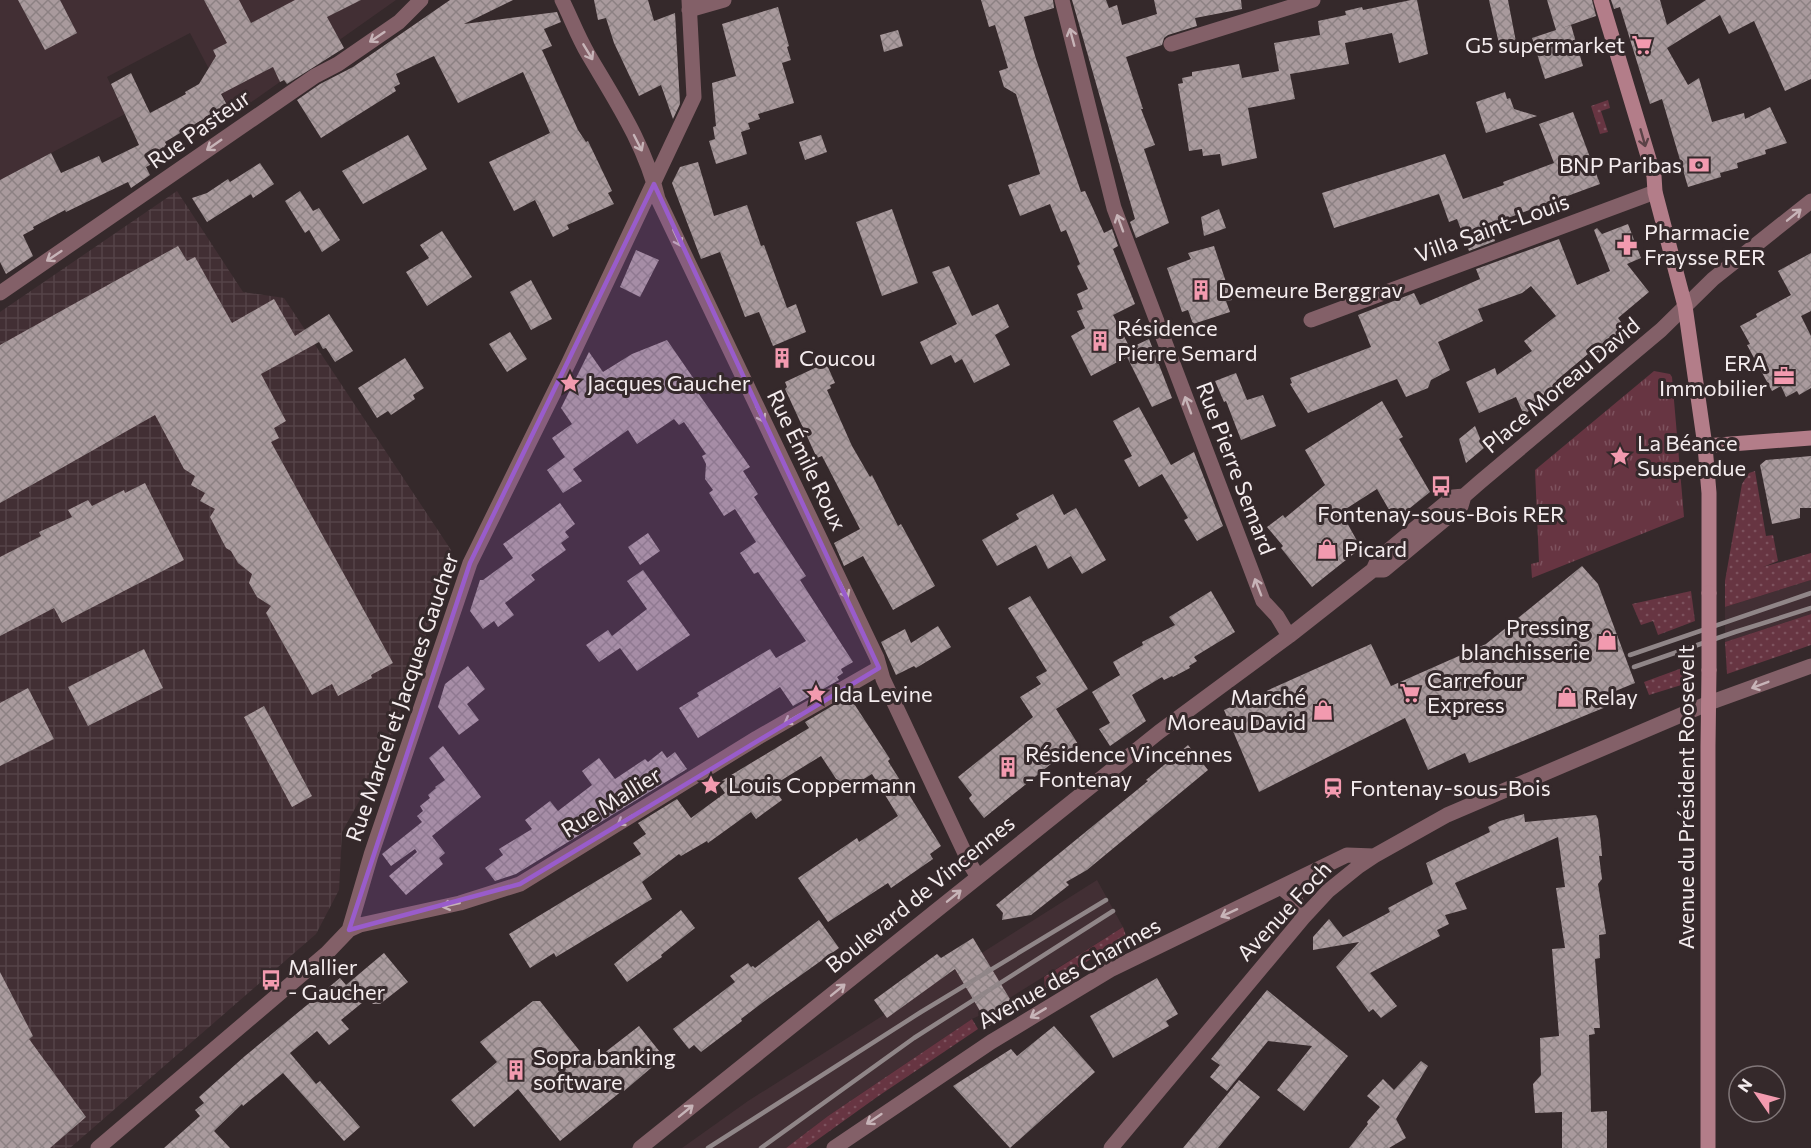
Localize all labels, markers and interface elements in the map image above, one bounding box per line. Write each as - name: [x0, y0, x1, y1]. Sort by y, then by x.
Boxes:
- one-way arrow: [1066, 28, 1077, 47]
- one-way arrow: [369, 31, 385, 43]
- place label: G5 supermarket: [1465, 31, 1625, 58]
- supermarket icon: G5 supermarket: [1630, 33, 1654, 57]
- one-way arrow: [582, 43, 594, 60]
- street label: Rue Pasteur: [142, 83, 256, 174]
- one-way arrow: [1638, 128, 1649, 147]
- one-way arrow: [632, 134, 644, 152]
- one-way arrow: [207, 139, 223, 151]
- place label: BNP Paribas: [1559, 151, 1682, 178]
- bank icon: BNP Paribas: [1687, 153, 1711, 177]
- street label: Villa Saint-Louis: [1411, 187, 1573, 268]
- one-way arrow: [1786, 208, 1802, 221]
- one-way arrow: [1113, 214, 1124, 232]
- place label: Pharmacie Fraysse RER: [1644, 218, 1766, 270]
- one-way arrow: [672, 228, 683, 246]
- pharmacy icon: Pharmacie Fraysse RER: [1615, 233, 1639, 257]
- one-way arrow: [46, 250, 62, 262]
- place label: Demeure Berggrav: [1218, 276, 1403, 303]
- building icon: Demeure Berggrav: [1189, 278, 1213, 302]
- street label: Place Moreau David: [1477, 311, 1645, 458]
- place label: Résidence Pierre Semard: [1117, 314, 1257, 366]
- building icon: Résidence Pierre Semard: [1088, 329, 1112, 353]
- place label: Coucou: [799, 344, 876, 371]
- building icon: Coucou: [770, 346, 794, 370]
- place label: ERA Immobilier: [1659, 349, 1767, 401]
- office icon: ERA Immobilier: [1772, 364, 1796, 388]
- place label: Jacques Gaucher: [587, 369, 751, 396]
- place icon: Jacques Gaucher: [558, 371, 582, 395]
- street label: Rue Pierre Semard: [1191, 377, 1282, 558]
- street label: Rue Émile Roux: [762, 385, 853, 535]
- one-way arrow: [1181, 396, 1192, 415]
- one-way arrow: [754, 405, 766, 423]
- place label: La Béance Suspendue: [1637, 429, 1746, 481]
- place icon: La Béance Suspendue: [1608, 444, 1632, 468]
- bus stop icon: Fontenay-sous-Bois RER: [1429, 474, 1453, 498]
- place label: Fontenay-sous-Bois RER: [1317, 500, 1565, 527]
- place label: Picard: [1344, 535, 1407, 562]
- shop icon: Picard: [1315, 537, 1339, 561]
- street label: Rue Marcel et Jacques Gaucher: [339, 549, 464, 845]
- one-way arrow: [1251, 578, 1262, 597]
- one-way arrow: [839, 581, 851, 599]
- place label: Pressing blanchisserie: [1461, 613, 1590, 665]
- shop icon: Pressing blanchisserie: [1595, 628, 1619, 652]
- street label: Avenue du Président Roosevelt: [1672, 645, 1699, 949]
- place label: Carrefour Express: [1427, 666, 1525, 718]
- place label: Ida Levine: [833, 680, 933, 707]
- one-way arrow: [1752, 680, 1770, 691]
- supermarket icon: Carrefour Express: [1398, 681, 1422, 705]
- place icon: Ida Levine: [804, 682, 828, 706]
- place label: Marché Moreau David: [1167, 683, 1306, 735]
- place label: Relay: [1584, 683, 1638, 710]
- shop icon: Relay: [1555, 685, 1579, 709]
- shop icon: Marché Moreau David: [1311, 698, 1335, 722]
- one-way arrow: [784, 713, 801, 725]
- place label: Résidence Vincennes - Fontenay: [1025, 740, 1233, 792]
- building icon: Résidence Vincennes - Fontenay: [996, 755, 1020, 779]
- street label: Rue Mallier: [556, 760, 666, 843]
- place label: Louis Coppermann: [728, 771, 916, 798]
- place icon: Louis Coppermann: [699, 773, 723, 797]
- place label: Fontenay-sous-Bois: [1350, 774, 1551, 801]
- station icon: Fontenay-sous-Bois: [1321, 776, 1345, 800]
- street label: Boulevard de Vincennes: [820, 809, 1020, 978]
- one-way arrow: [617, 814, 634, 826]
- street label: Avenue Foch: [1231, 855, 1337, 966]
- one-way arrow: [946, 890, 962, 903]
- one-way arrow: [442, 899, 461, 911]
- one-way arrow: [1220, 907, 1238, 919]
- street label: Avenue des Charmes: [973, 911, 1165, 1034]
- place label: Mallier - Gaucher: [288, 953, 386, 1005]
- bus stop icon: Mallier - Gaucher: [259, 968, 283, 992]
- one-way arrow: [830, 983, 846, 996]
- one-way arrow: [1030, 1008, 1047, 1020]
- place label: Sopra banking software: [533, 1043, 676, 1095]
- building icon: Sopra banking software: [504, 1058, 528, 1082]
- north arrow: [1727, 1064, 1787, 1124]
- text: N: [1733, 1075, 1756, 1095]
- one-way arrow: [677, 1105, 693, 1118]
- one-way arrow: [866, 1113, 883, 1125]

